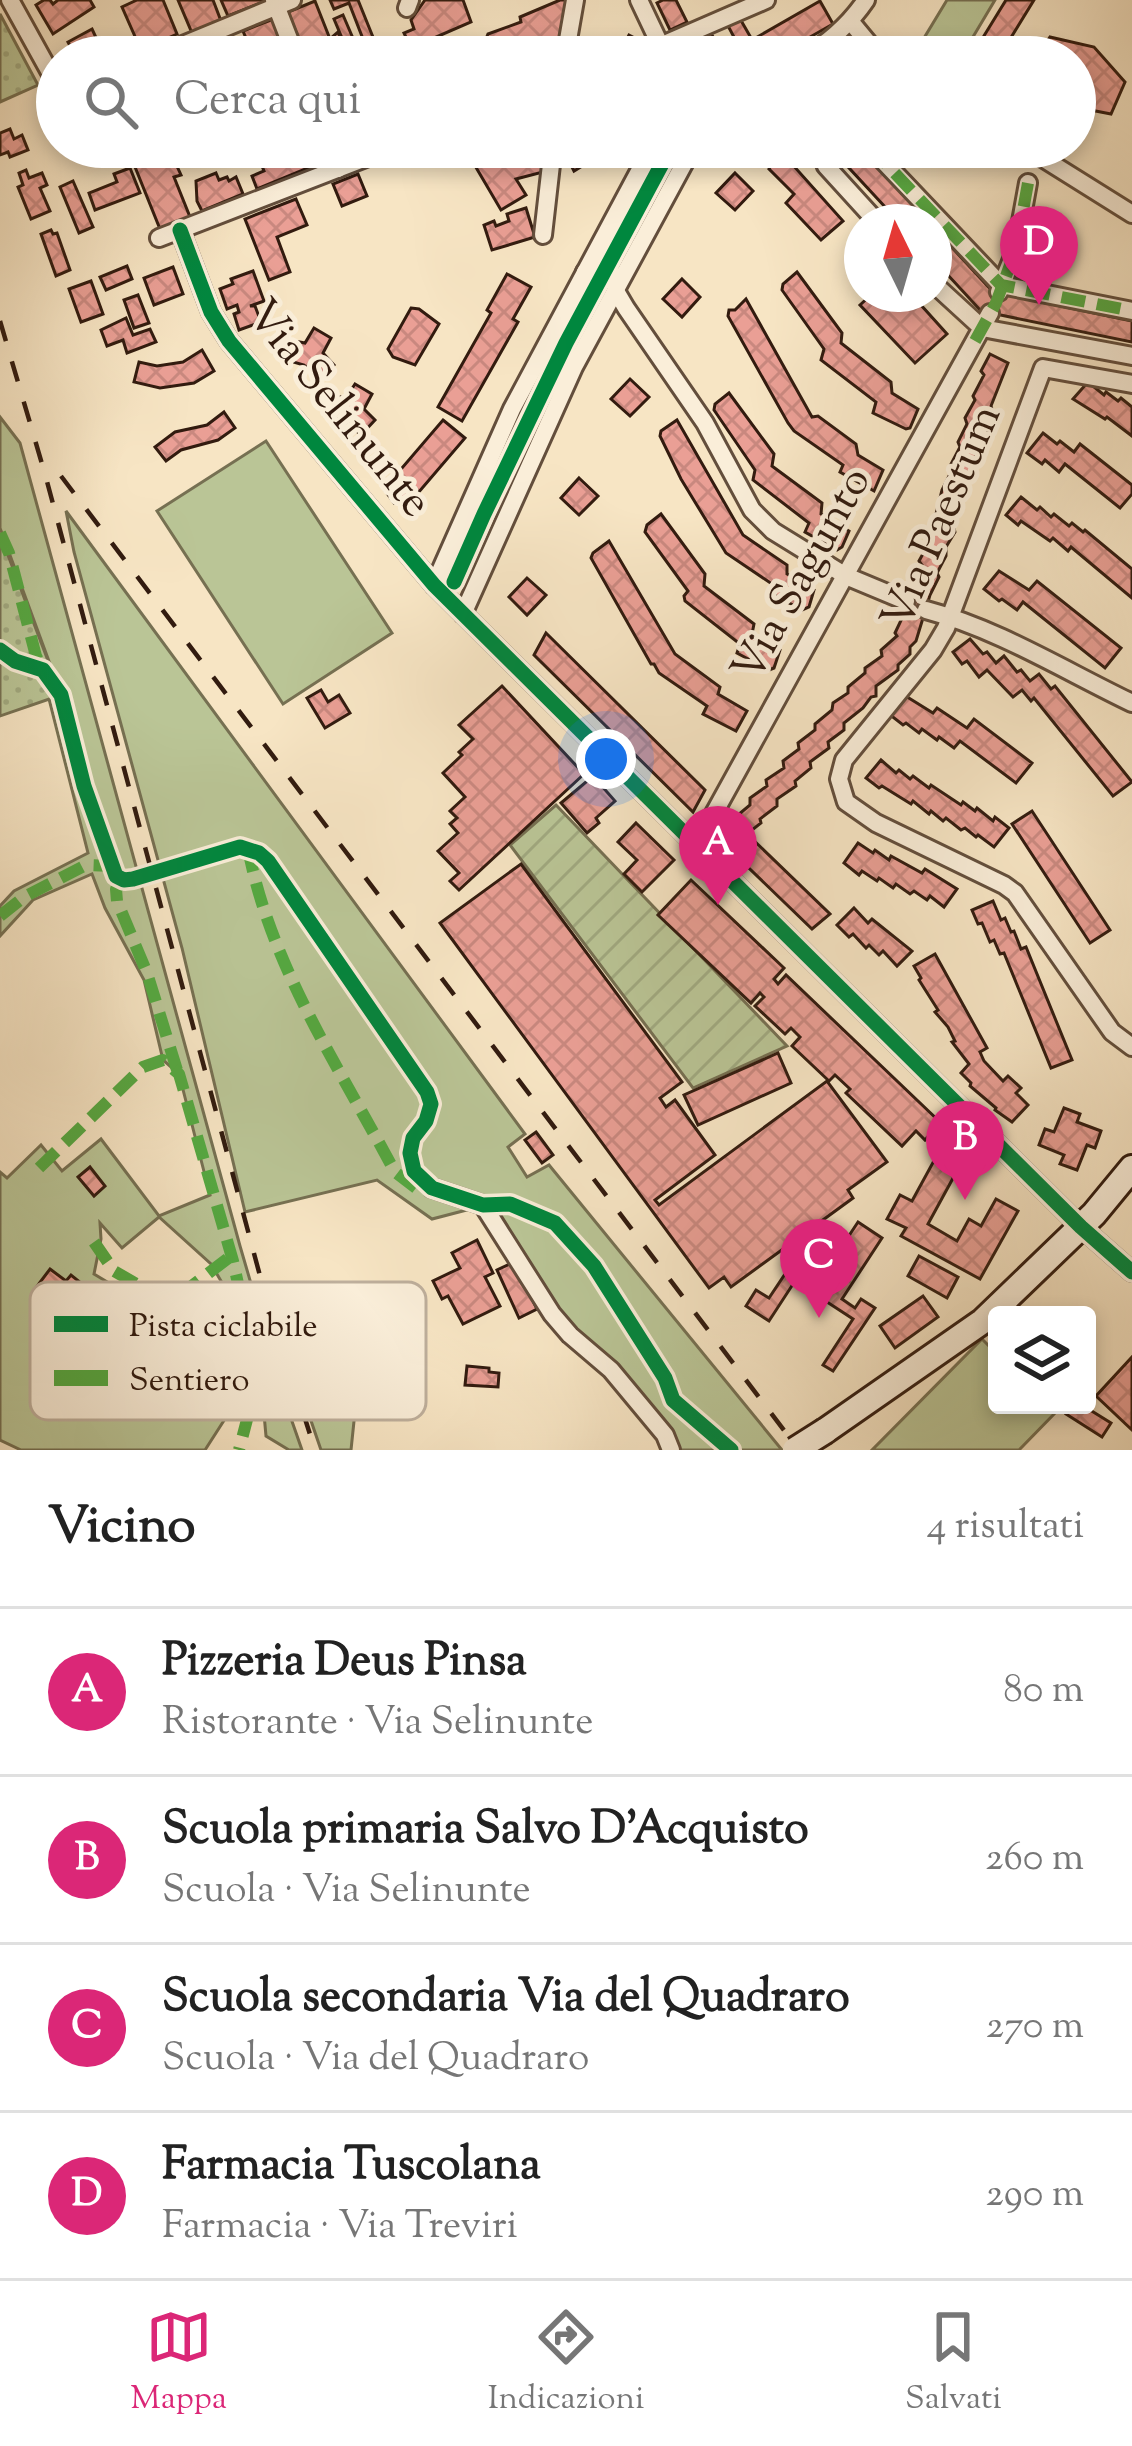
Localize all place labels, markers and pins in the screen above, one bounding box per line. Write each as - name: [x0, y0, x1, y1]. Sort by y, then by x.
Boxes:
- pin: D: [1000, 206, 1078, 305]
- pin: A: [679, 806, 757, 905]
- pin: B: [926, 1101, 1004, 1200]
- pin: C: [780, 1219, 858, 1318]

